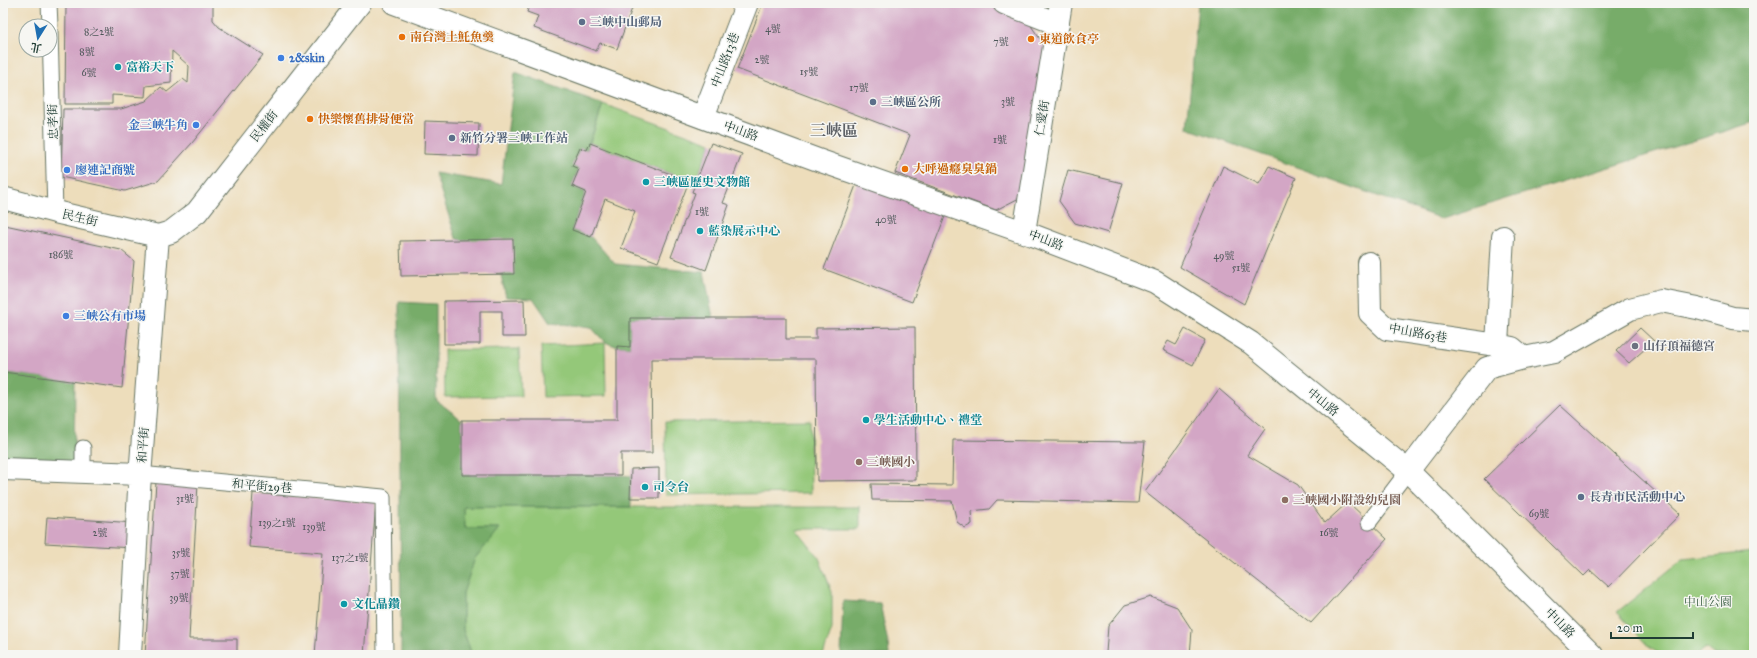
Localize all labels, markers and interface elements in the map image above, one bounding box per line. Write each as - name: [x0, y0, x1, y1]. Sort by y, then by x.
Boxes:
- place label: 三峽中山郵局: [590, 15, 662, 29]
- marker: 三峽中山郵局: [577, 17, 587, 27]
- north arrow: [18, 18, 58, 58]
- house number: 4號: [765, 23, 781, 35]
- house number: 8之2號: [84, 26, 114, 38]
- place label: 南台灣土魠魚羹: [410, 30, 494, 44]
- street label: 中山路13巷: [708, 31, 742, 89]
- marker: 南台灣土魠魚羹: [397, 32, 407, 42]
- place label: 東道飲食亭: [1039, 32, 1099, 46]
- marker: 東道飲食亭: [1026, 34, 1036, 44]
- house number: 7號: [993, 36, 1009, 48]
- text: 北: [30, 40, 43, 55]
- house number: 8號: [79, 46, 95, 58]
- place label: 2&skin: [289, 51, 325, 65]
- marker: 2&skin: [276, 53, 286, 63]
- house number: 2號: [755, 54, 769, 66]
- place label: 富裕天下: [126, 60, 174, 74]
- marker: 富裕天下: [113, 62, 123, 72]
- house number: 15號: [800, 66, 818, 78]
- house number: 6號: [81, 67, 97, 79]
- house number: 17號: [849, 82, 869, 94]
- place label: 三峽區公所: [881, 95, 941, 109]
- house number: 3號: [1001, 96, 1015, 108]
- marker: 三峽區公所: [868, 97, 878, 107]
- street label: 仁愛街: [1032, 98, 1052, 137]
- street label: 忠孝街: [45, 103, 61, 140]
- street label: 民權街: [247, 107, 281, 144]
- place label: 快樂懷舊排骨便當: [318, 112, 414, 126]
- marker: 快樂懷舊排骨便當: [305, 114, 315, 124]
- place label: 金三峽牛角: [128, 118, 188, 132]
- street label: 中山路: [722, 118, 760, 144]
- marker: 金三峽牛角: [191, 120, 201, 130]
- district label: 三峽區: [810, 121, 858, 140]
- place label: 新竹分署三峽工作站: [460, 131, 568, 145]
- marker: 新竹分署三峽工作站: [447, 133, 457, 143]
- house number: 1號: [993, 134, 1007, 146]
- place label: 大呼過癮臭臭鍋: [913, 162, 997, 176]
- place label: 廖連記商號: [75, 163, 135, 177]
- marker: 大呼過癮臭臭鍋: [900, 164, 910, 174]
- marker: 廖連記商號: [62, 165, 72, 175]
- place label: 三峽區歷史文物館: [654, 175, 750, 189]
- marker: 三峽區歷史文物館: [641, 177, 651, 187]
- house number: 1號: [695, 206, 709, 218]
- street label: 民生街: [61, 207, 100, 229]
- house number: 40號: [875, 214, 897, 226]
- place label: 藍染展示中心: [708, 224, 780, 238]
- marker: 藍染展示中心: [695, 226, 705, 236]
- street label: 中山路: [1027, 227, 1065, 253]
- house number: 186號: [49, 249, 73, 261]
- house number: 49號: [1214, 250, 1234, 262]
- house number: 51號: [1232, 262, 1250, 274]
- place label: 三峽公有市場: [74, 309, 146, 323]
- marker: 三峽公有市場: [61, 311, 71, 321]
- street label: 中山路63巷: [1388, 321, 1448, 345]
- place label: 山仔頂福德宮: [1643, 339, 1715, 353]
- marker: 山仔頂福德宮: [1630, 341, 1640, 351]
- street label: 中山路: [1305, 385, 1341, 419]
- place label: 學生活動中心、禮堂: [874, 413, 982, 427]
- marker: 學生活動中心、禮堂: [861, 415, 871, 425]
- street label: 和平街: [135, 426, 151, 463]
- place label: 三峽國小: [867, 455, 915, 469]
- marker: 三峽國小: [854, 457, 864, 467]
- street label: 和平街29巷: [231, 476, 293, 496]
- place label: 司令台: [653, 480, 689, 494]
- marker: 司令台: [640, 482, 650, 492]
- place label: 長青市民活動中心: [1589, 490, 1685, 504]
- marker: 長青市民活動中心: [1576, 492, 1586, 502]
- house number: 31號: [176, 493, 194, 505]
- place label: 三峽國小附設幼兒園: [1293, 493, 1401, 507]
- marker: 三峽國小附設幼兒園: [1280, 495, 1290, 505]
- house number: 69號: [1529, 508, 1549, 520]
- house number: 139之1號: [258, 517, 296, 529]
- house number: 139號: [302, 521, 326, 533]
- house number: 2號: [93, 527, 107, 539]
- house number: 16號: [1319, 527, 1339, 539]
- house number: 35號: [172, 547, 190, 559]
- house number: 137之1號: [331, 552, 369, 564]
- house number: 37號: [170, 568, 190, 580]
- house number: 39號: [169, 592, 189, 604]
- park label: 中山公園: [1684, 595, 1732, 609]
- place label: 文化晶鑽: [352, 597, 400, 611]
- marker: 文化晶鑽: [339, 599, 349, 609]
- street label: 中山路: [1542, 605, 1578, 641]
- scale bar: [1611, 614, 1693, 640]
- text: 20 m: [1617, 621, 1643, 635]

